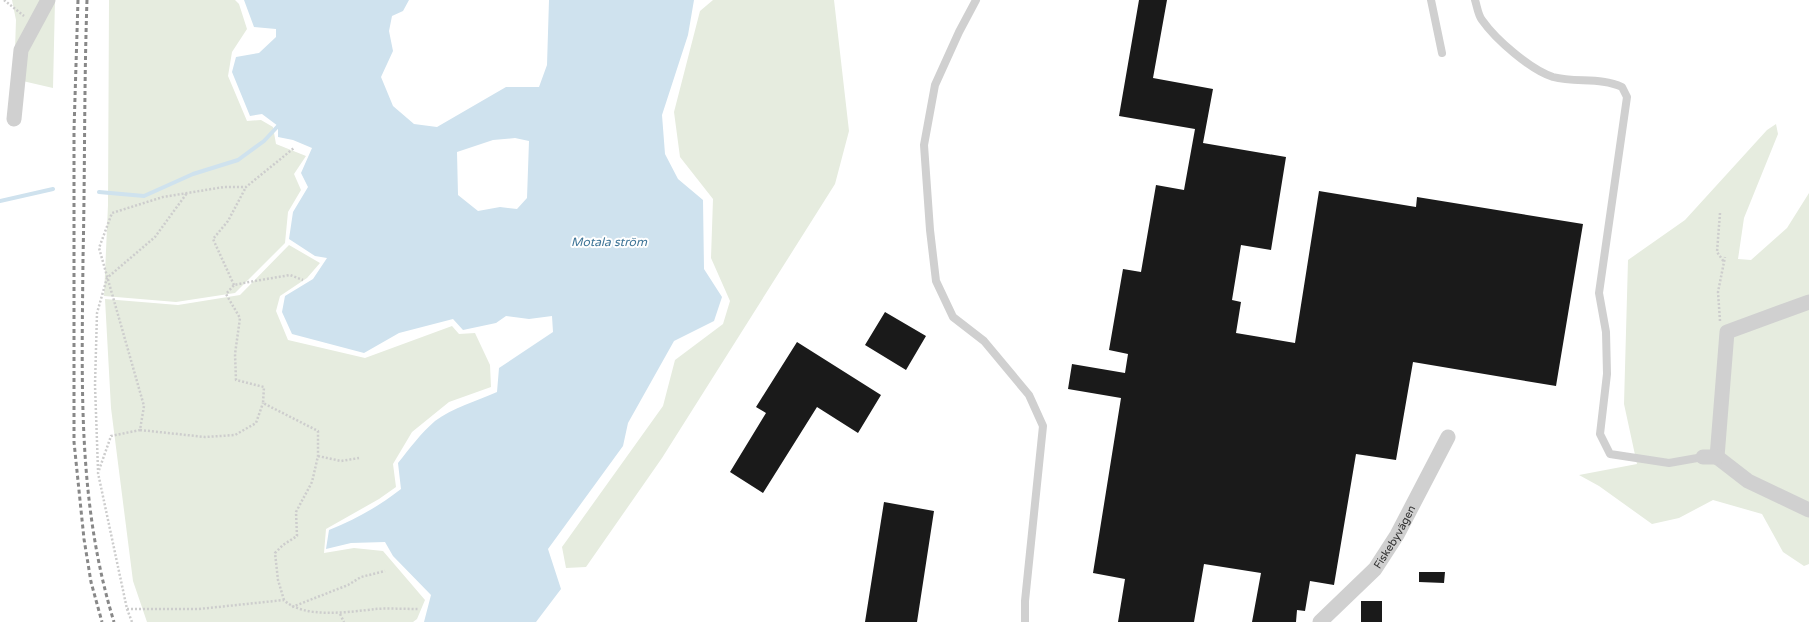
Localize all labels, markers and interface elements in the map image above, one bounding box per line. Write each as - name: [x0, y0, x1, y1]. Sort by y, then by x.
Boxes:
- water label: Motala ström: [571, 235, 648, 249]
- street label: Fiskebyvägen: [1371, 503, 1418, 571]

